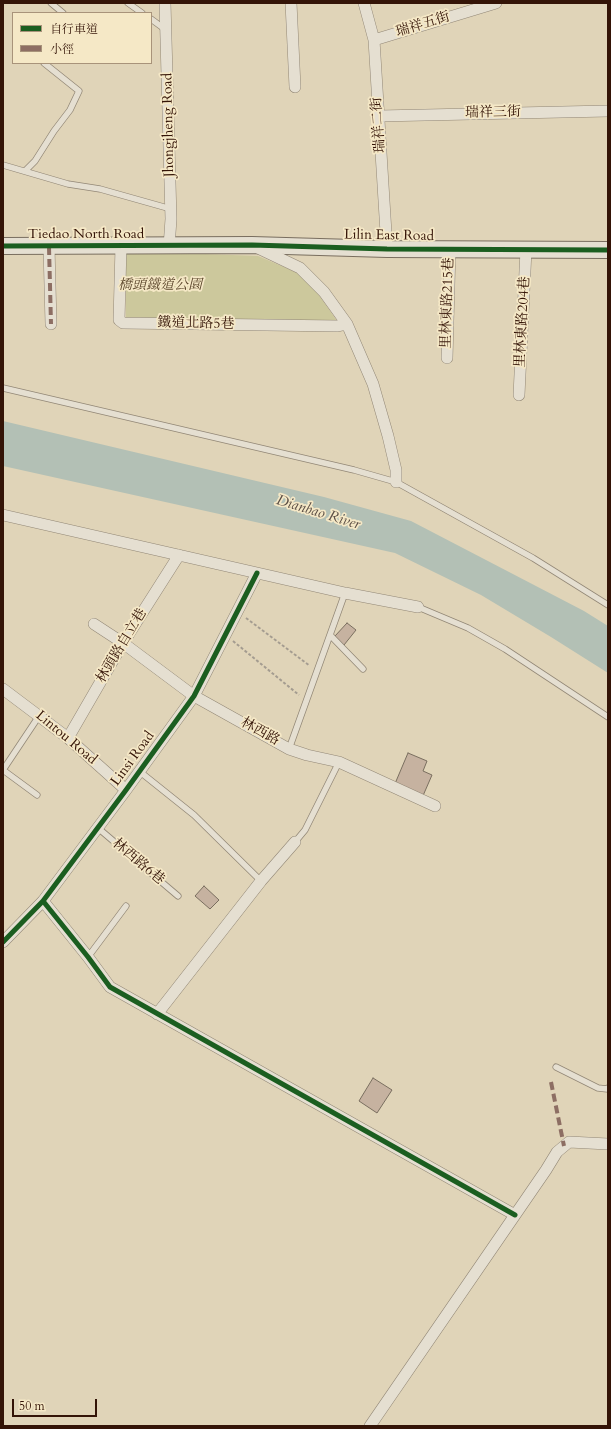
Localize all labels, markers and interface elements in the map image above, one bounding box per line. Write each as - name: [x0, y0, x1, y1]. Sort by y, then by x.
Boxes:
- street label: 瑞祥五街: [394, 9, 452, 41]
- legend: [12, 12, 152, 64]
- text: 自行車道: [50, 21, 98, 37]
- text: 小徑: [50, 41, 74, 57]
- street label: Jhongjheng Road: [160, 73, 178, 177]
- street label: 瑞祥二街: [369, 96, 389, 154]
- street label: 瑞祥三街: [465, 104, 521, 122]
- street label: Tiedao North Road: [28, 227, 144, 243]
- street label: Lilin East Road: [344, 227, 434, 245]
- street label: 里林東路215巷: [438, 257, 458, 349]
- street label: 里林東路204巷: [512, 276, 534, 368]
- park label: 橋頭鐵道公園: [118, 278, 202, 294]
- street label: 鐵道北路5巷: [157, 315, 235, 333]
- water label: Dianbao River: [274, 492, 362, 534]
- street label: 林頭路自立巷: [93, 606, 151, 686]
- street label: Lintou Road: [32, 708, 100, 768]
- street label: 林西路: [238, 714, 282, 750]
- street label: Linsi Road: [108, 728, 158, 790]
- street label: 林西路6巷: [108, 835, 168, 889]
- scale bar: [14, 1391, 99, 1417]
- text: 50 m: [19, 1398, 45, 1414]

